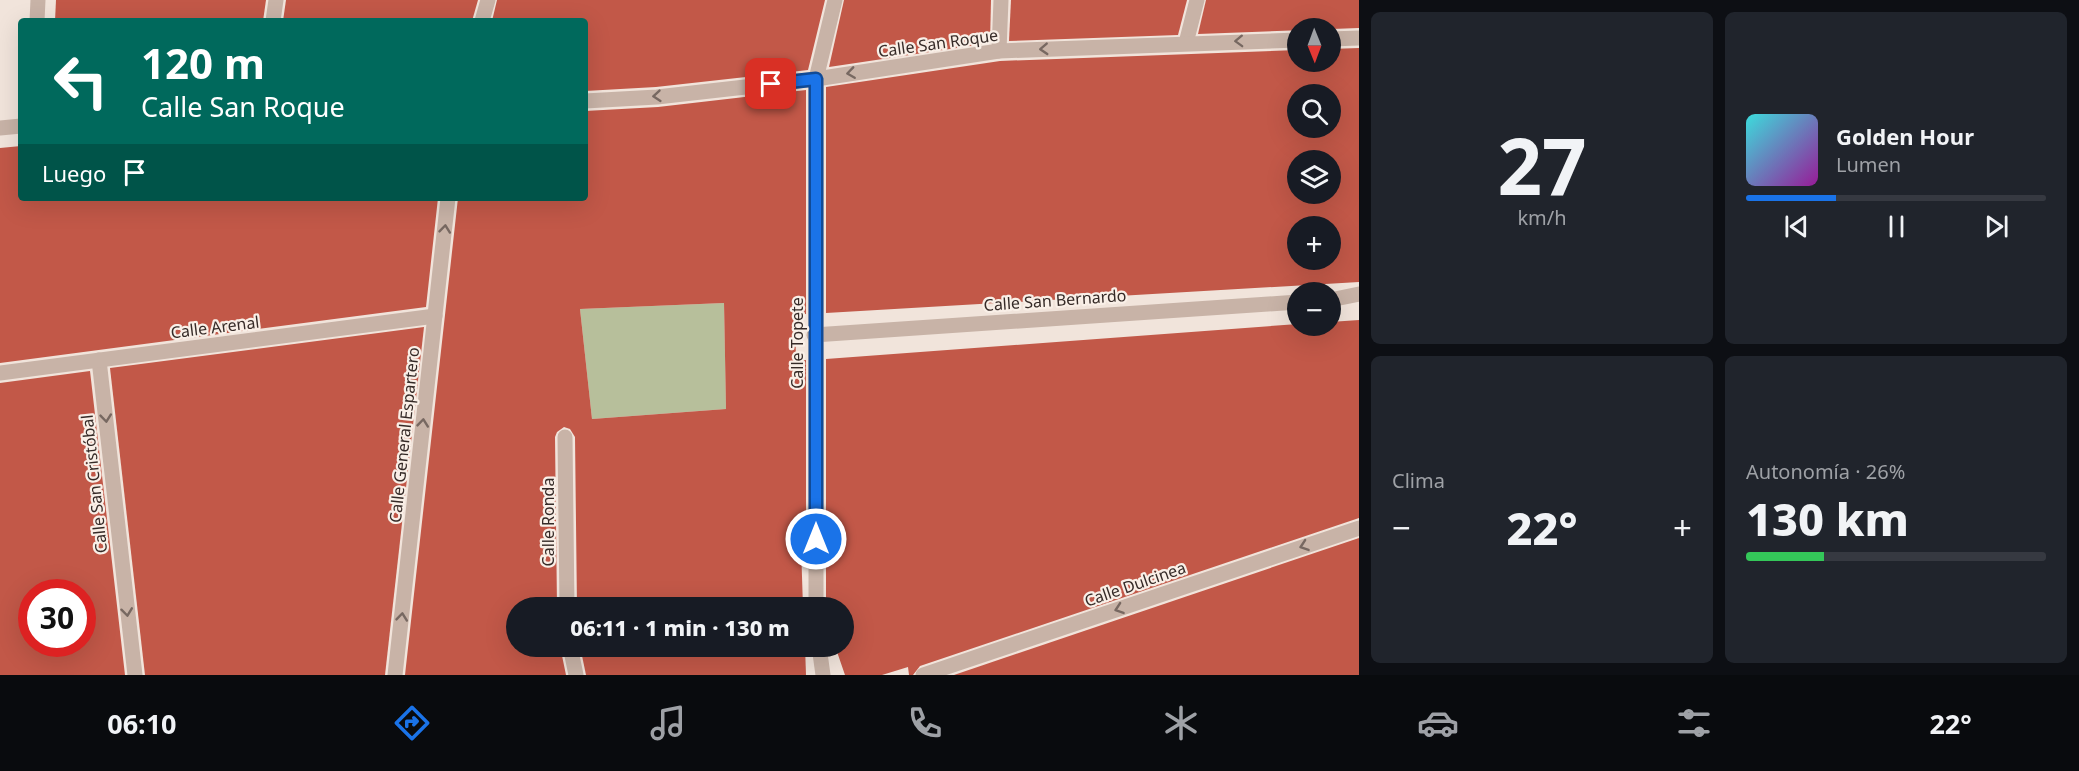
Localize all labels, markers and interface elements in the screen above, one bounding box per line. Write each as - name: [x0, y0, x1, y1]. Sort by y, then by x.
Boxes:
- north arrow: [1287, 18, 1341, 72]
- map controls: [1287, 18, 1341, 336]
- street label: Calle San Roque: [877, 24, 999, 62]
- text: 120 m: [141, 34, 265, 91]
- one-way arrow: [1235, 35, 1244, 48]
- icon: left: [42, 42, 120, 120]
- one-way arrow: [1040, 43, 1049, 56]
- pin: [745, 58, 796, 109]
- icon: arrive: [754, 67, 787, 100]
- one-way arrow: [846, 67, 855, 79]
- button: search: [1287, 84, 1341, 138]
- text: Calle San Roque: [141, 88, 345, 125]
- one-way arrow: [653, 90, 662, 103]
- text: 27: [1497, 112, 1587, 218]
- text: Golden Hour: [1836, 121, 1974, 151]
- button: layers: [1287, 150, 1341, 204]
- text: Lumen: [1836, 151, 1901, 178]
- icon: arrive: [118, 156, 151, 189]
- text: Luego: [42, 158, 106, 188]
- text: km/h: [1517, 204, 1567, 231]
- icon: previous: [1780, 210, 1813, 243]
- icon: pause: [1880, 210, 1913, 243]
- icon: next: [1980, 210, 2013, 243]
- button: +: [1287, 216, 1341, 270]
- one-way arrow: [438, 225, 451, 234]
- button: −: [1287, 282, 1341, 336]
- street label: Calle San Bernardo: [983, 284, 1127, 316]
- street label: Calle Topete: [786, 297, 808, 389]
- street label: Calle Arenal: [169, 311, 261, 343]
- street label: Calle General Espartero: [384, 346, 424, 524]
- street label: Calle San Cristóbal: [76, 414, 112, 554]
- one-way arrow: [99, 414, 111, 423]
- one-way arrow: [416, 418, 429, 428]
- text: Autonomía · 26%: [1746, 458, 1905, 485]
- text: Clima: [1392, 467, 1445, 494]
- street label: Calle Ronda: [537, 478, 559, 566]
- text: 130 km: [1746, 488, 1909, 549]
- text: 22°: [1506, 497, 1578, 558]
- text: −: [1392, 505, 1411, 550]
- text: +: [1673, 505, 1692, 550]
- position arrow: [784, 507, 848, 571]
- one-way arrow: [1299, 539, 1310, 552]
- street label: Calle Dulcinea: [1081, 556, 1189, 612]
- speed limit sign: 30: [18, 579, 96, 657]
- one-way arrow: [1114, 601, 1125, 614]
- one-way arrow: [120, 607, 133, 617]
- one-way arrow: [395, 612, 407, 621]
- text: 06:11 · 1 min · 130 m: [570, 612, 790, 642]
- icon: directions: [391, 702, 433, 744]
- icon: music: [647, 702, 689, 744]
- icon: phone: [904, 702, 946, 744]
- icon: climate: [1160, 702, 1202, 744]
- icon: car: [1417, 702, 1459, 744]
- icon: filters: [1673, 702, 1715, 744]
- text: 06:10: [107, 705, 177, 742]
- text: 22°: [1929, 705, 1972, 742]

